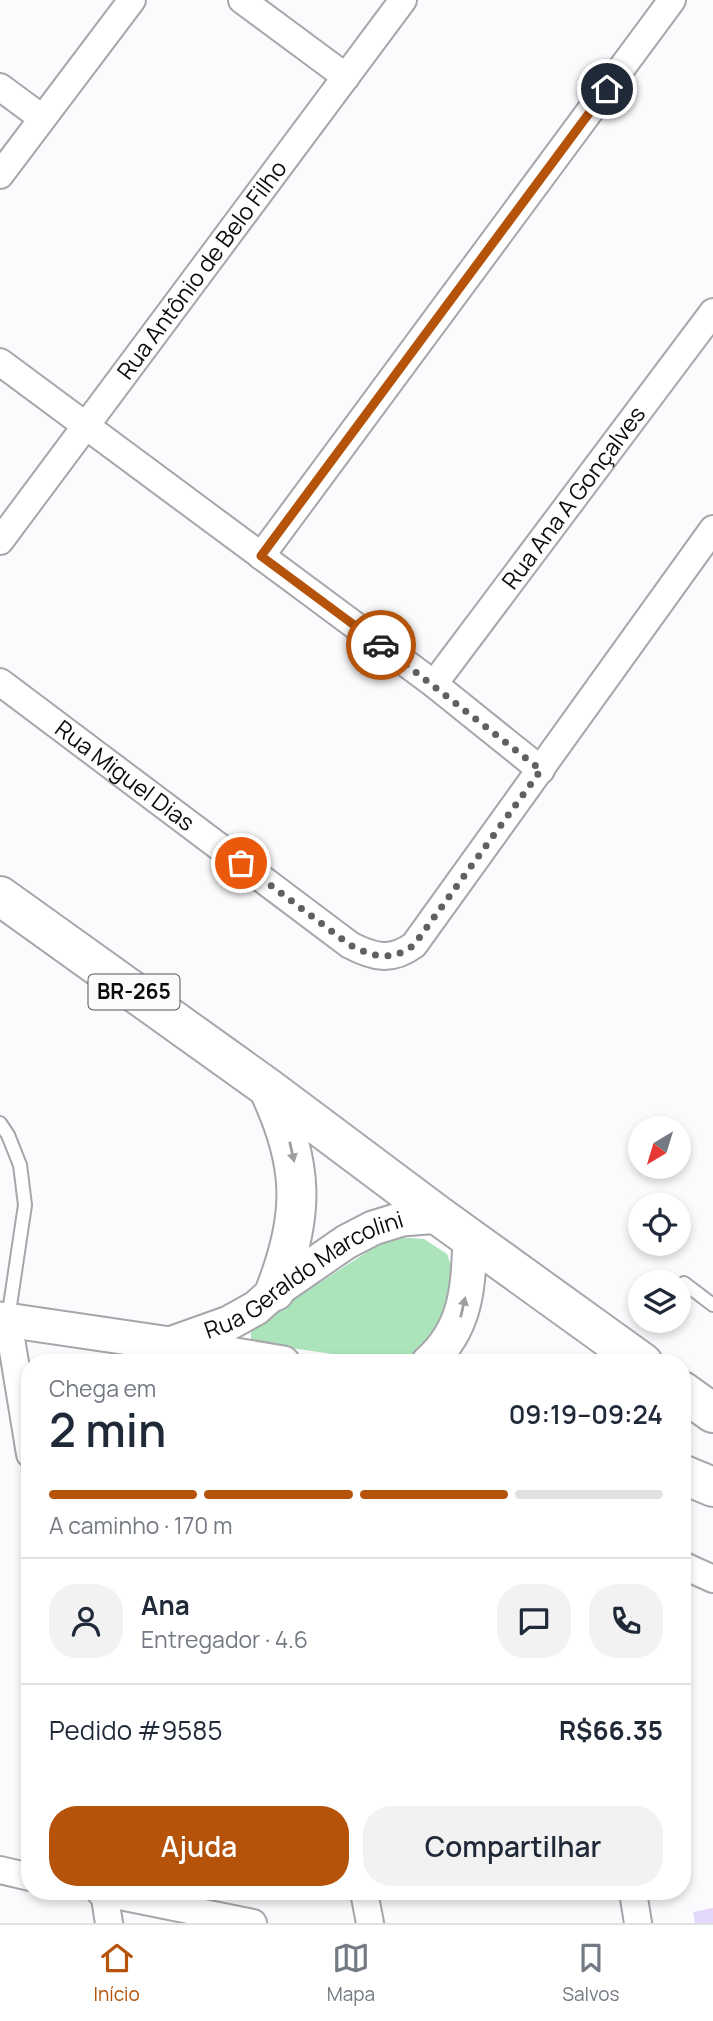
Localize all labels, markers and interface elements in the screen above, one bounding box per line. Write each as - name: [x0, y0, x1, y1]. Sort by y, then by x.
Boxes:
- pin: [577, 59, 637, 119]
- icon: home: [588, 70, 626, 108]
- street label: Rua Antônio de Belo Filho: [109, 153, 293, 386]
- street label: Rua Ana A Gonçalves: [494, 399, 652, 595]
- courier: [346, 610, 416, 680]
- icon: car: [362, 626, 400, 664]
- street label: Rua Miguel Dias: [49, 712, 202, 838]
- pin: [211, 833, 271, 893]
- icon: bag: [222, 844, 260, 882]
- road number: BR-265: [88, 974, 180, 1010]
- north arrow: [628, 1116, 691, 1180]
- map controls: [628, 1116, 691, 1333]
- one-way arrow: [287, 1141, 298, 1163]
- button: locate: [628, 1193, 691, 1256]
- street label: Rua Geraldo Marcolini: [200, 1203, 407, 1346]
- button: layers: [628, 1270, 691, 1333]
- one-way arrow: [458, 1296, 469, 1318]
- text: Chega em: [49, 1372, 156, 1404]
- text: 09:19–09:24: [509, 1396, 663, 1432]
- text: 2 min: [49, 1398, 166, 1461]
- text: A caminho · 170 m: [49, 1509, 232, 1541]
- button: person: [49, 1584, 123, 1658]
- button: chat: [497, 1584, 571, 1658]
- button: phone: [589, 1584, 663, 1658]
- text: Ana: [141, 1587, 190, 1623]
- text: Entregador · 4.6: [141, 1623, 308, 1655]
- text: Pedido #9585: [49, 1712, 222, 1748]
- text: R$66.35: [559, 1712, 663, 1748]
- button: Ajuda: [49, 1806, 349, 1886]
- button: Compartilhar: [363, 1806, 663, 1886]
- tab: Início: [94, 1939, 140, 2007]
- tab: Mapa: [327, 1939, 375, 2007]
- tab: Salvos: [562, 1939, 619, 2007]

